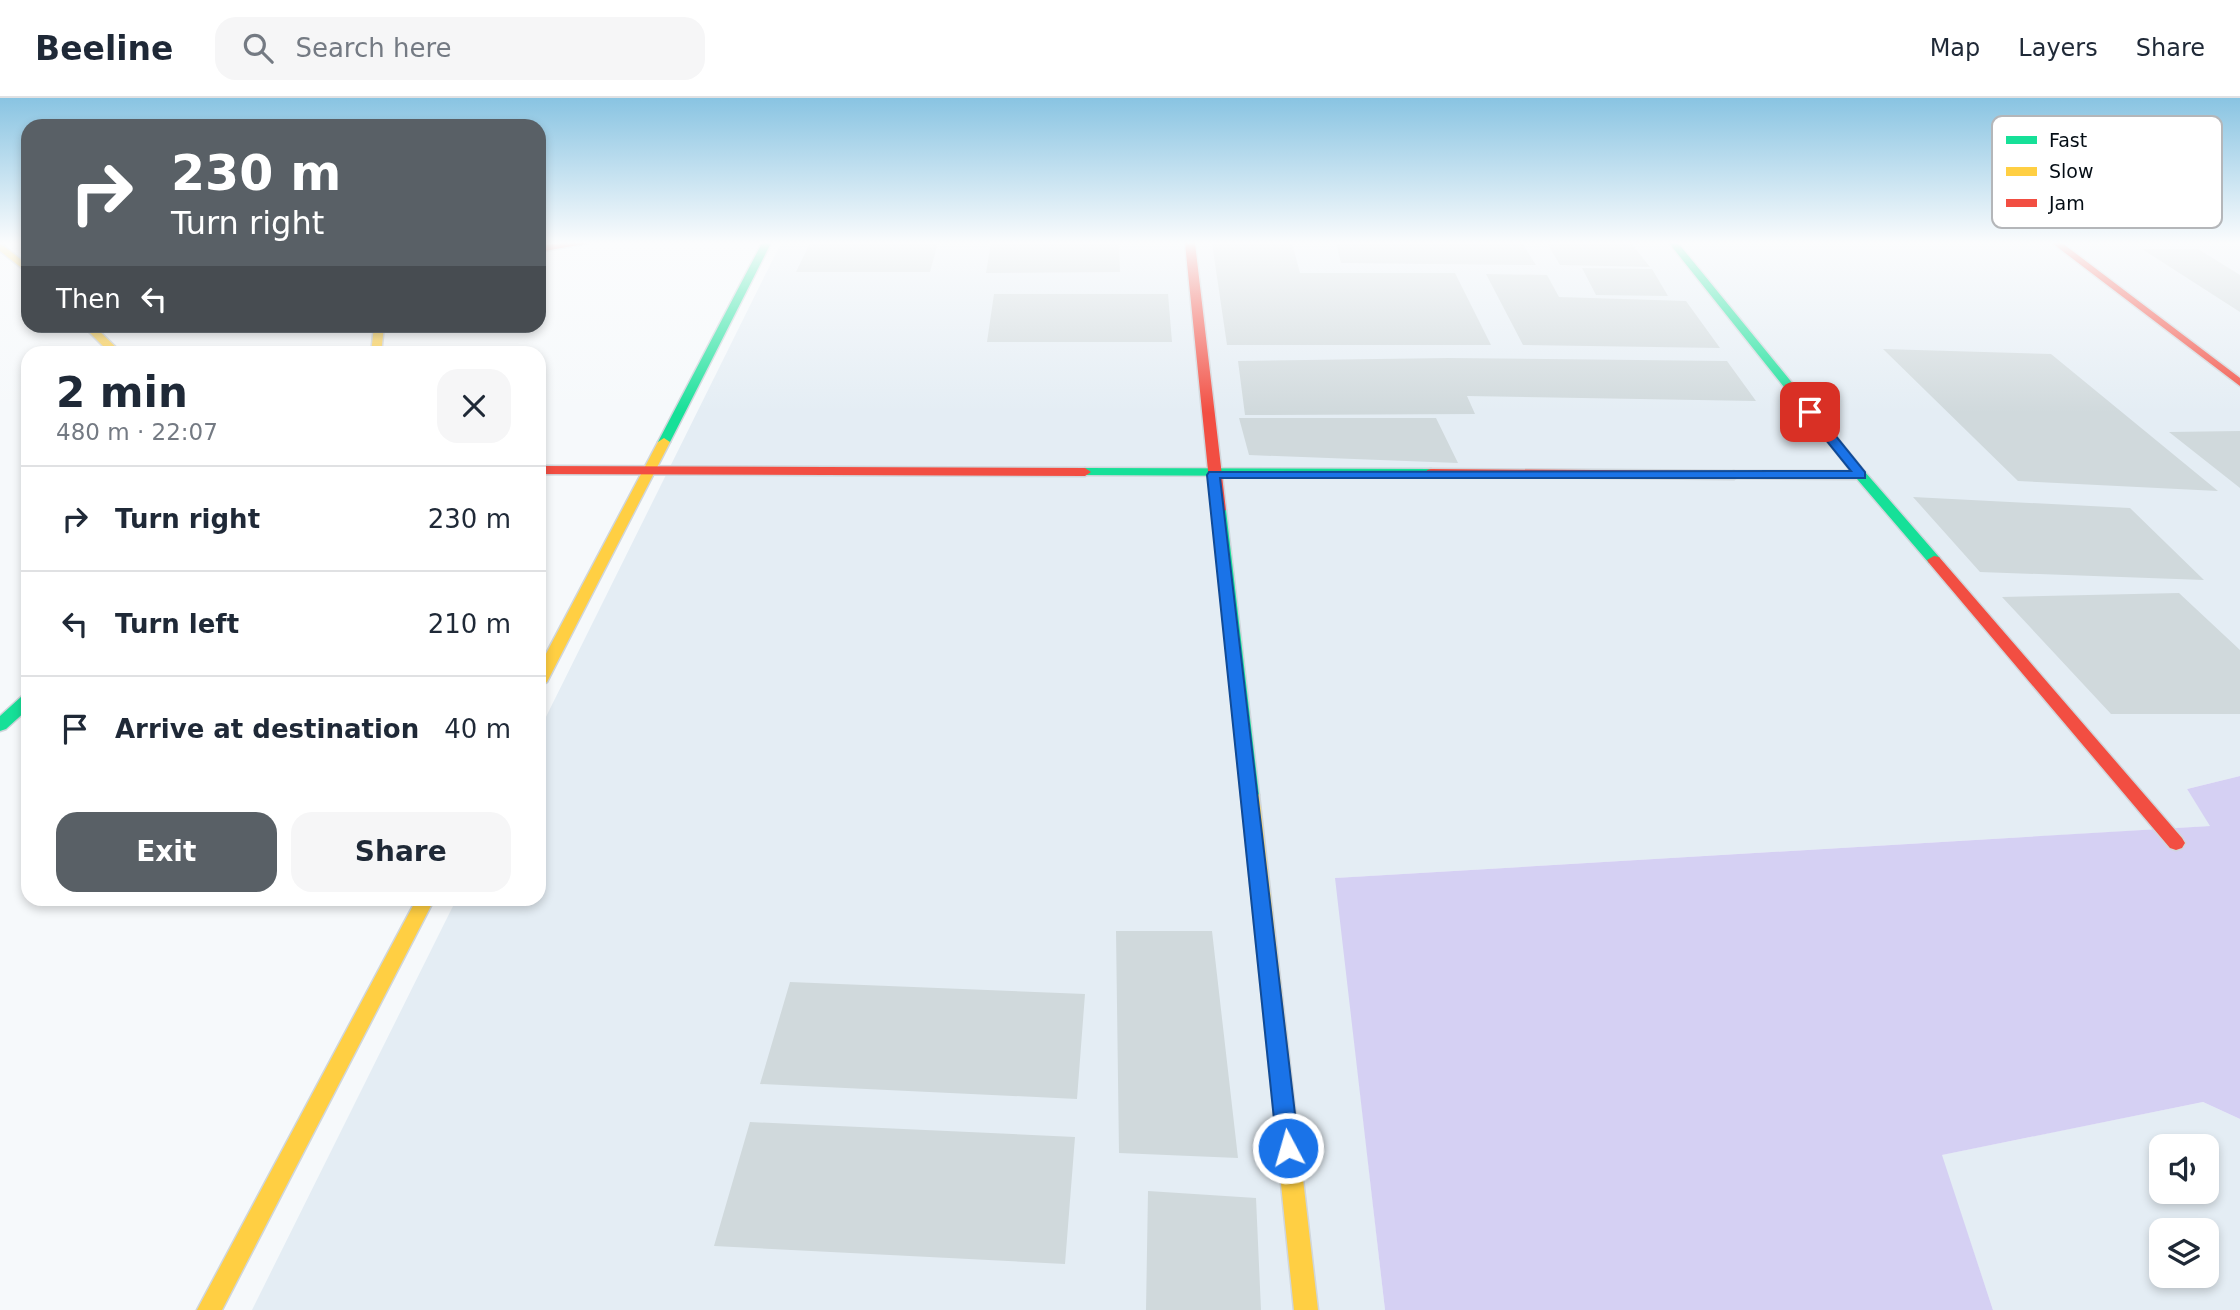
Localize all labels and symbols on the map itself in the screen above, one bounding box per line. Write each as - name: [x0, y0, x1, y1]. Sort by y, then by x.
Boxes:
- legend: [1992, 116, 2222, 228]
- text: Fast: [2049, 129, 2087, 151]
- text: Slow: [2049, 160, 2094, 182]
- text: Jam: [2048, 192, 2085, 214]
- pin: [1780, 382, 1840, 442]
- position arrow: [1251, 1111, 1325, 1185]

